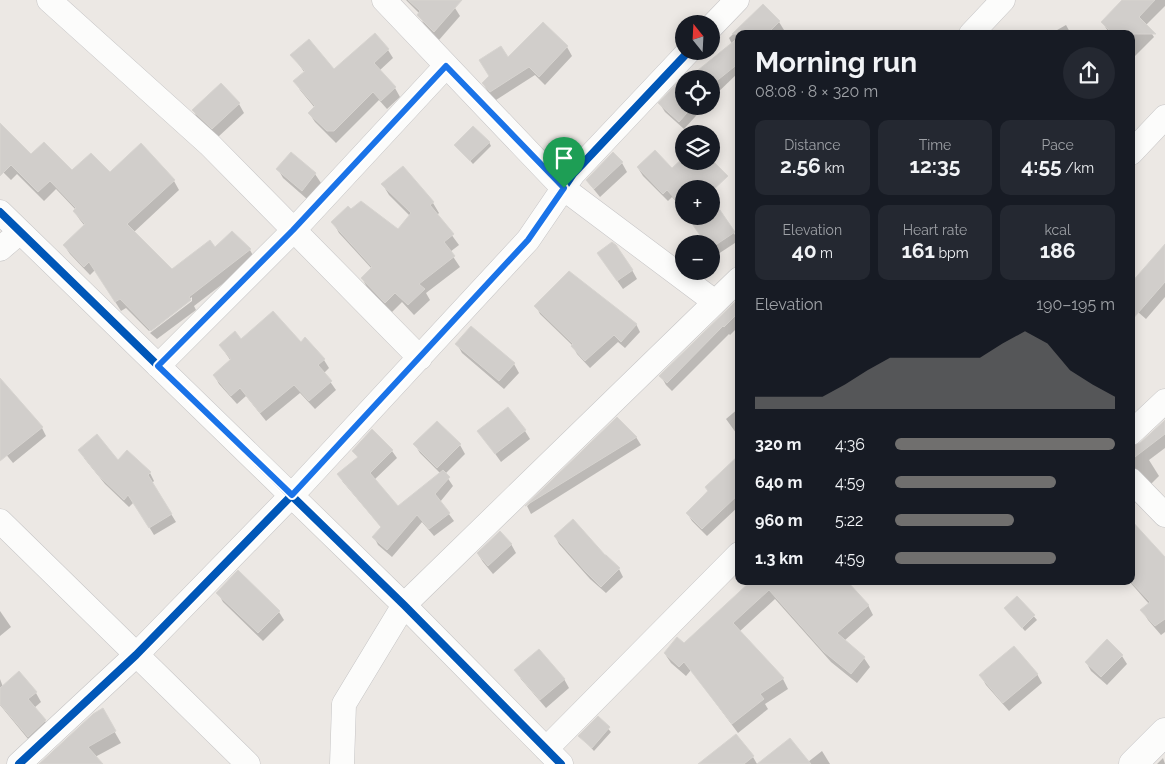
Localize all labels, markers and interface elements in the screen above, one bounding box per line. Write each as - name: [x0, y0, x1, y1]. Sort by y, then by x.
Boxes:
- north arrow: [675, 15, 720, 60]
- map controls: [675, 15, 720, 280]
- text: Morning run: [755, 46, 917, 79]
- button: share: [1063, 47, 1115, 99]
- button: locate: [675, 70, 720, 115]
- text: 08:08 · 8 × 320 m: [755, 82, 878, 101]
- button: layers: [675, 125, 720, 170]
- pin: [543, 137, 585, 188]
- text: Distance: [784, 137, 840, 153]
- text: Time: [919, 137, 951, 153]
- text: Pace: [1042, 137, 1074, 153]
- icon: arrive: [550, 144, 578, 172]
- text: 2.56: [780, 153, 821, 178]
- text: 12:35: [910, 153, 960, 178]
- text: 4:55: [1021, 153, 1062, 178]
- text: km: [821, 160, 845, 176]
- text: /km: [1062, 160, 1094, 176]
- button: +: [675, 180, 720, 225]
- text: Elevation: [783, 222, 842, 238]
- text: Heart rate: [903, 222, 967, 238]
- text: kcal: [1045, 222, 1071, 238]
- button: −: [675, 235, 720, 280]
- text: 40: [792, 238, 817, 263]
- text: 161: [901, 238, 935, 263]
- text: 186: [1040, 238, 1076, 263]
- text: m: [817, 245, 833, 261]
- text: bpm: [935, 245, 969, 261]
- text: Elevation: [755, 295, 823, 314]
- text: 190–195 m: [1036, 295, 1115, 314]
- text: 320 m: [755, 435, 802, 454]
- text: 4:36: [835, 435, 865, 454]
- text: 640 m: [755, 473, 802, 492]
- text: 4:59: [835, 473, 865, 492]
- text: 960 m: [755, 511, 803, 530]
- text: 5:22: [835, 511, 863, 530]
- text: 1.3 km: [755, 549, 803, 568]
- text: 4:59: [835, 549, 865, 568]

